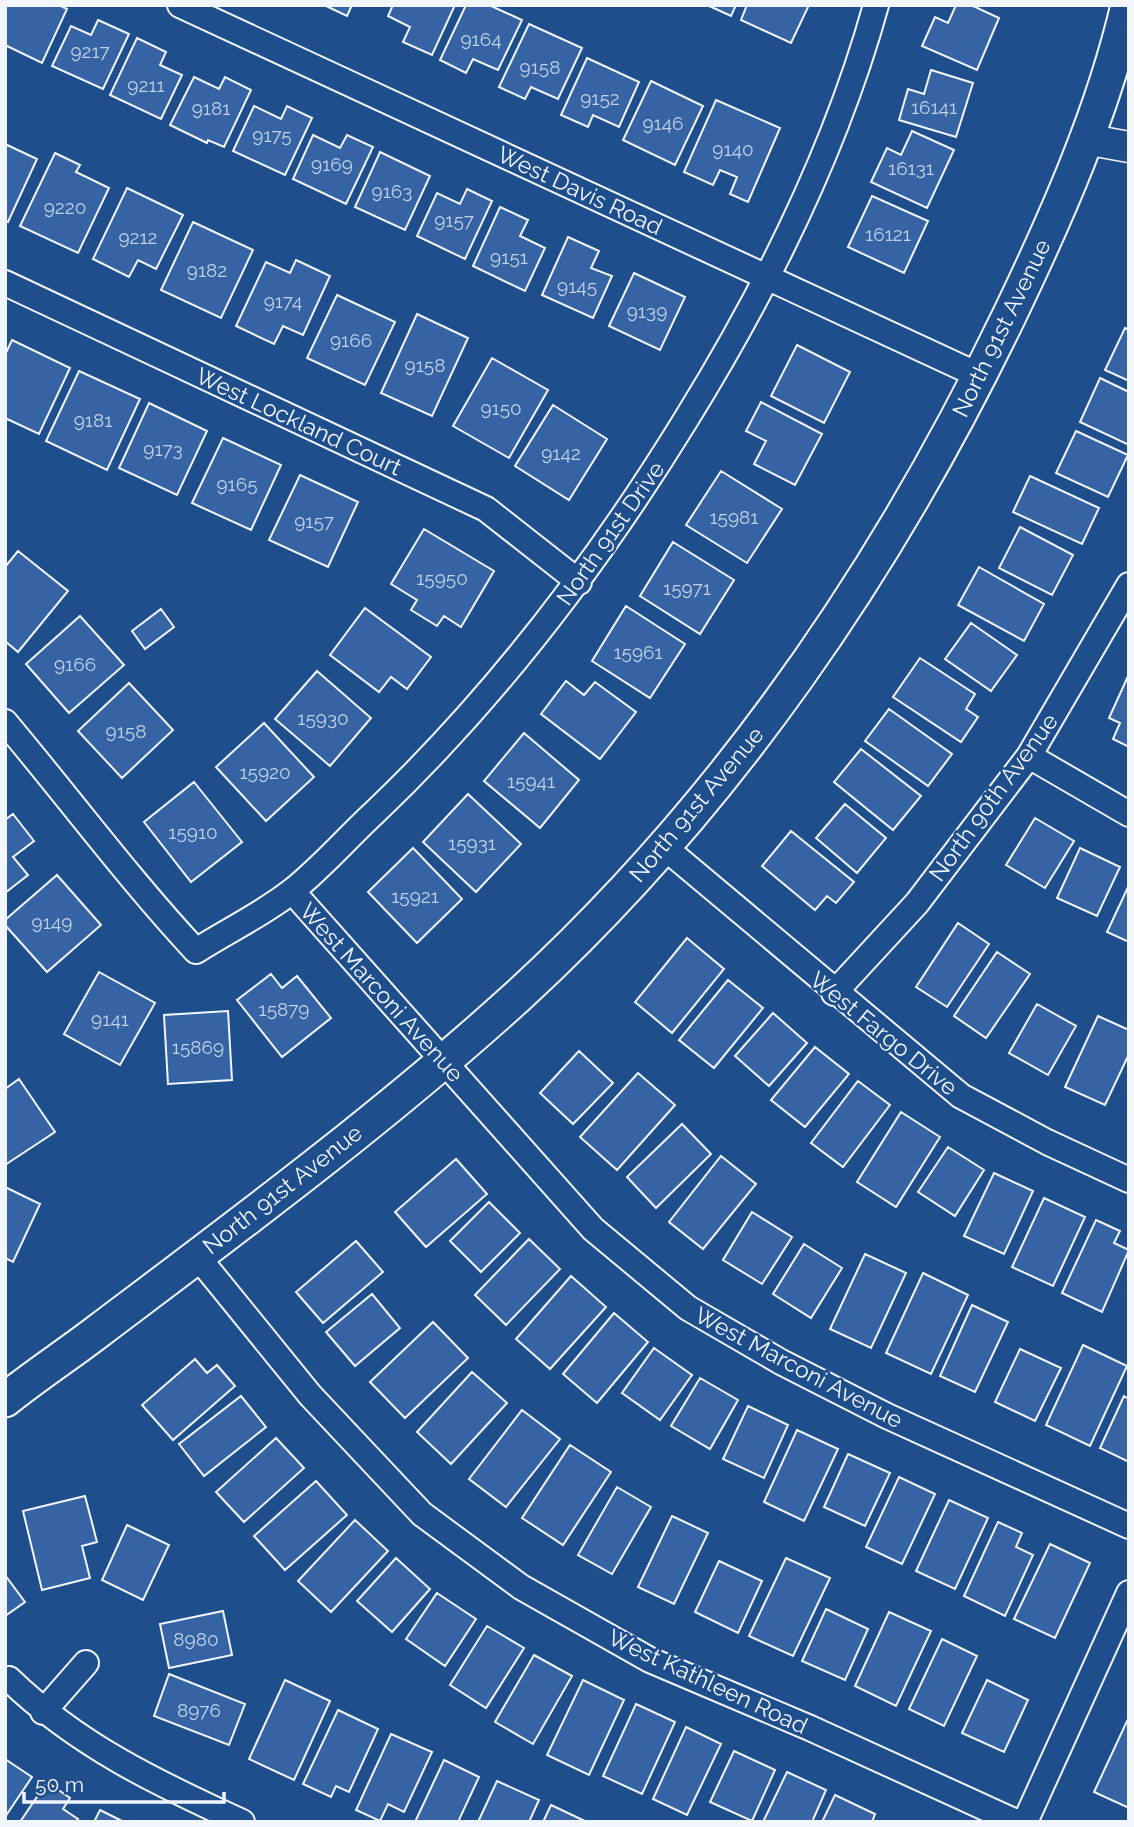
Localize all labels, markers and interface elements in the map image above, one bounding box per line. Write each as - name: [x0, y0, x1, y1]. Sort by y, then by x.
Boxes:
- house number: 9164: [460, 28, 502, 50]
- house number: 9217: [70, 40, 110, 62]
- house number: 9158: [520, 56, 560, 78]
- house number: 9211: [127, 74, 165, 96]
- house number: 9152: [580, 87, 620, 109]
- house number: 16141: [911, 96, 957, 118]
- house number: 9181: [192, 97, 230, 119]
- house number: 9146: [642, 112, 684, 134]
- house number: 9175: [252, 124, 292, 146]
- house number: 9140: [712, 138, 754, 160]
- street label: West Davis Road: [493, 140, 667, 240]
- house number: 9169: [311, 153, 353, 175]
- house number: 16131: [888, 157, 934, 179]
- house number: 9163: [372, 180, 412, 202]
- house number: 9220: [44, 196, 86, 218]
- house number: 9157: [434, 209, 474, 231]
- house number: 16121: [865, 223, 911, 245]
- house number: 9212: [118, 226, 158, 248]
- street label: North 91st Avenue: [946, 235, 1056, 421]
- house number: 9151: [490, 246, 528, 268]
- house number: 9182: [187, 259, 227, 281]
- house number: 9145: [557, 275, 597, 297]
- house number: 9174: [264, 290, 302, 312]
- house number: 9139: [627, 300, 667, 322]
- house number: 9166: [330, 329, 372, 351]
- house number: 9158: [405, 354, 445, 376]
- street label: West Lockland Court: [192, 362, 406, 481]
- house number: 9150: [480, 397, 522, 419]
- house number: 9181: [74, 409, 112, 431]
- house number: 9173: [143, 438, 183, 460]
- house number: 9142: [541, 442, 581, 464]
- street label: North 91st Drive: [550, 456, 670, 610]
- house number: 9165: [216, 473, 258, 495]
- house number: 15981: [709, 506, 759, 528]
- house number: 9157: [294, 510, 334, 532]
- house number: 15950: [416, 567, 468, 589]
- house number: 15971: [663, 577, 711, 599]
- house number: 15961: [613, 641, 663, 663]
- house number: 9166: [54, 653, 96, 675]
- house number: 15930: [297, 707, 349, 729]
- street label: North 90th Avenue: [923, 708, 1063, 886]
- house number: 9158: [106, 720, 146, 742]
- street label: North 91st Avenue: [623, 721, 769, 887]
- house number: 15920: [239, 761, 291, 783]
- house number: 15941: [507, 770, 555, 792]
- house number: 15910: [168, 821, 218, 843]
- house number: 15931: [448, 832, 496, 854]
- house number: 15921: [391, 885, 439, 907]
- street label: West Marconi Avenue: [295, 897, 469, 1087]
- house number: 9149: [32, 911, 72, 933]
- street label: West Fargo Drive: [805, 965, 963, 1101]
- house number: 15879: [259, 998, 310, 1020]
- house number: 9141: [91, 1008, 129, 1030]
- house number: 15869: [172, 1036, 224, 1058]
- street label: North 91st Avenue: [197, 1119, 367, 1259]
- street label: West Marconi Avenue: [690, 1301, 908, 1433]
- street label: West Kathleen Road: [604, 1623, 812, 1739]
- house number: 8980: [173, 1628, 219, 1650]
- house number: 8976: [177, 1699, 221, 1721]
- scale bar: [24, 1760, 224, 1804]
- text: 50 m: [35, 1772, 84, 1797]

